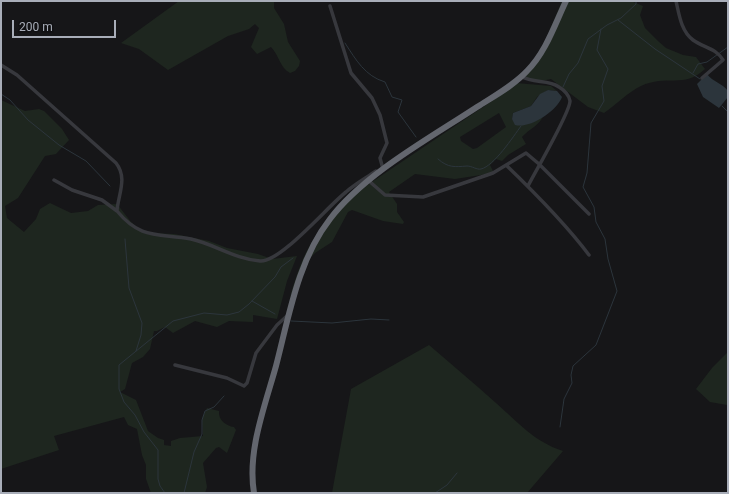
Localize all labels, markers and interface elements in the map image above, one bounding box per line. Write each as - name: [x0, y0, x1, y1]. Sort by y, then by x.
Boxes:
- scale bar: [14, 12, 118, 38]
- text: 200 m: [19, 20, 53, 34]

